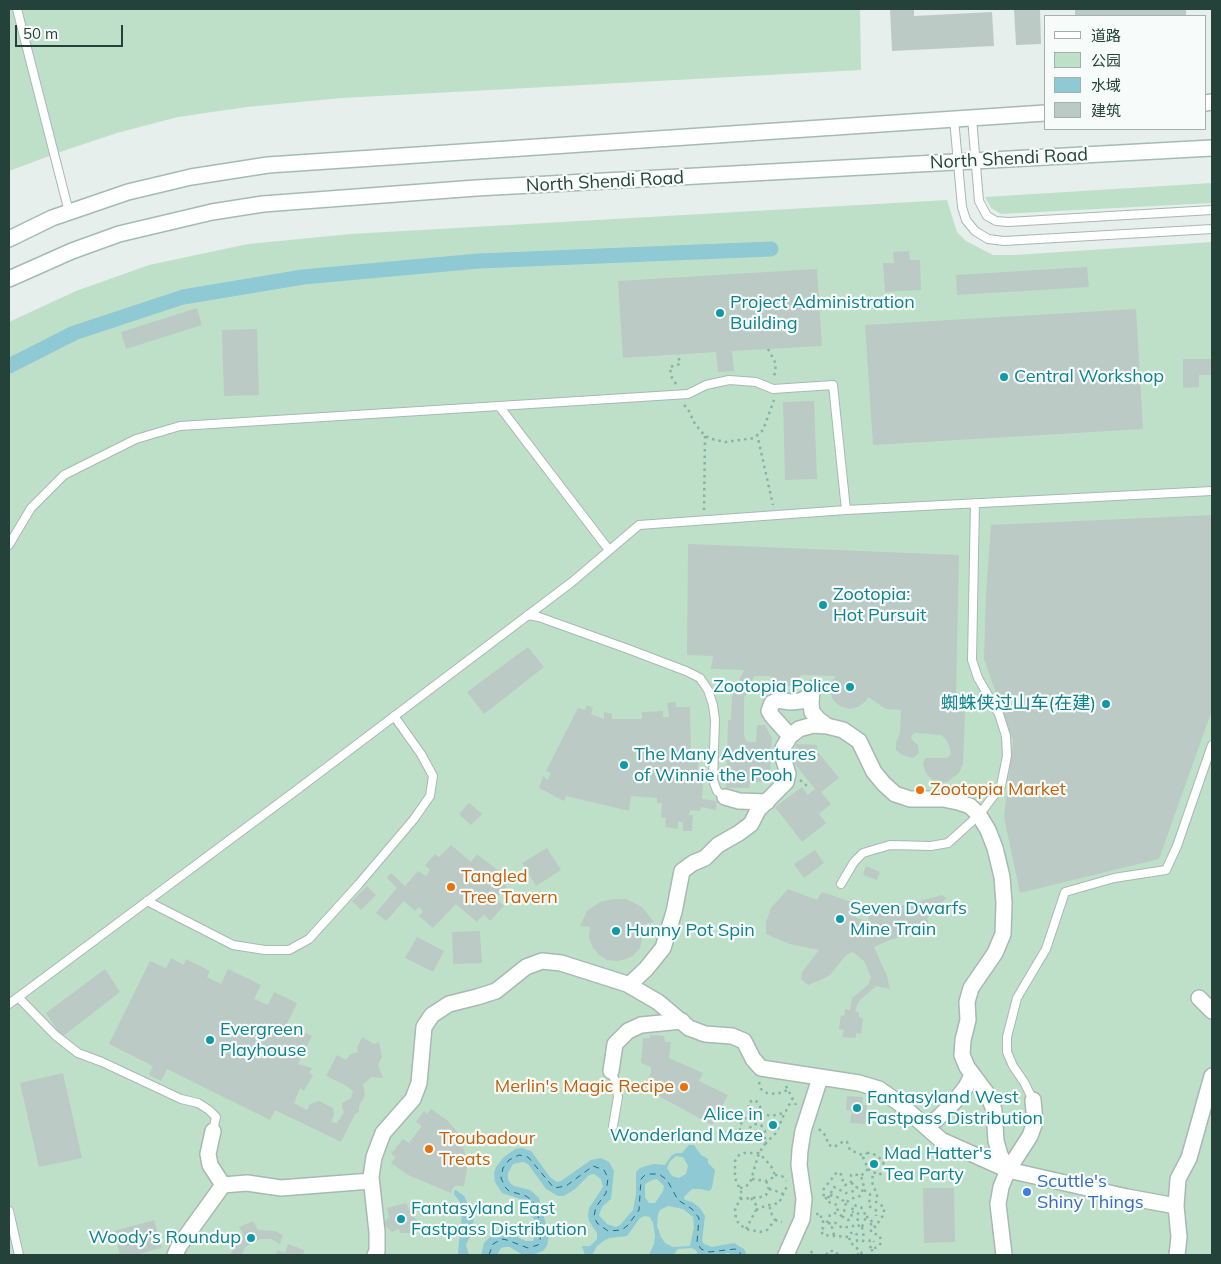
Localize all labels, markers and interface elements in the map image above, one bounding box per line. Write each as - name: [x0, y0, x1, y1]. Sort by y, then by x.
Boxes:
- scale bar: [18, 15, 125, 47]
- legend: [1044, 15, 1206, 130]
- text: 50 m: [23, 24, 58, 43]
- text: 道路: [1091, 26, 1121, 45]
- text: 公园: [1091, 51, 1121, 70]
- text: 水域: [1091, 76, 1121, 95]
- text: 建筑: [1091, 101, 1121, 120]
- street label: North Shendi Road: [929, 144, 1089, 174]
- street label: North Shendi Road: [525, 167, 685, 197]
- place label: Project Administration Building: [730, 292, 915, 334]
- marker: Project Administration Building: [714, 307, 726, 319]
- place label: Central Workshop: [1014, 366, 1164, 388]
- marker: Central Workshop: [998, 371, 1010, 383]
- place label: Zootopia: Hot Pursuit: [833, 584, 926, 626]
- marker: Zootopia: Hot Pursuit: [817, 599, 829, 611]
- place label: Zootopia Police: [713, 676, 840, 698]
- marker: Zootopia Police: [844, 681, 856, 693]
- place label: 蜘蛛侠过山车(在建): [941, 693, 1096, 715]
- marker: 蜘蛛侠过山车(在建): [1100, 698, 1112, 710]
- place label: The Many Adventures of Winnie the Pooh: [634, 744, 816, 786]
- marker: The Many Adventures of Winnie the Pooh: [618, 759, 630, 771]
- place label: Zootopia Market: [930, 779, 1066, 801]
- marker: Zootopia Market: [914, 784, 926, 796]
- place label: Tangled Tree Tavern: [461, 866, 558, 909]
- marker: Tangled Tree Tavern: [445, 881, 457, 893]
- place label: Seven Dwarfs Mine Train: [850, 898, 967, 941]
- marker: Seven Dwarfs Mine Train: [834, 913, 846, 925]
- place label: Hunny Pot Spin: [626, 920, 755, 942]
- marker: Hunny Pot Spin: [610, 925, 622, 937]
- place label: Evergreen Playhouse: [220, 1019, 306, 1062]
- marker: Evergreen Playhouse: [204, 1034, 216, 1046]
- place label: Merlin's Magic Recipe: [495, 1076, 674, 1098]
- marker: Merlin's Magic Recipe: [678, 1081, 690, 1093]
- place label: Fantasyland West Fastpass Distribution: [867, 1087, 1043, 1130]
- marker: Fantasyland West Fastpass Distribution: [851, 1102, 863, 1114]
- place label: Alice in Wonderland Maze: [610, 1104, 763, 1146]
- marker: Alice in Wonderland Maze: [767, 1119, 779, 1131]
- place label: Troubadour Treats: [439, 1128, 535, 1170]
- marker: Troubadour Treats: [423, 1143, 435, 1155]
- place label: Mad Hatter's Tea Party: [884, 1143, 992, 1186]
- marker: Mad Hatter's Tea Party: [868, 1158, 880, 1170]
- place label: Scuttle's Shiny Things: [1037, 1171, 1144, 1214]
- marker: Scuttle's Shiny Things: [1021, 1186, 1033, 1198]
- place label: Fantasyland East Fastpass Distribution: [411, 1198, 587, 1240]
- marker: Fantasyland East Fastpass Distribution: [395, 1213, 407, 1225]
- place label: Woody’s Roundup: [88, 1227, 241, 1249]
- marker: Woody’s Roundup: [245, 1232, 257, 1244]

